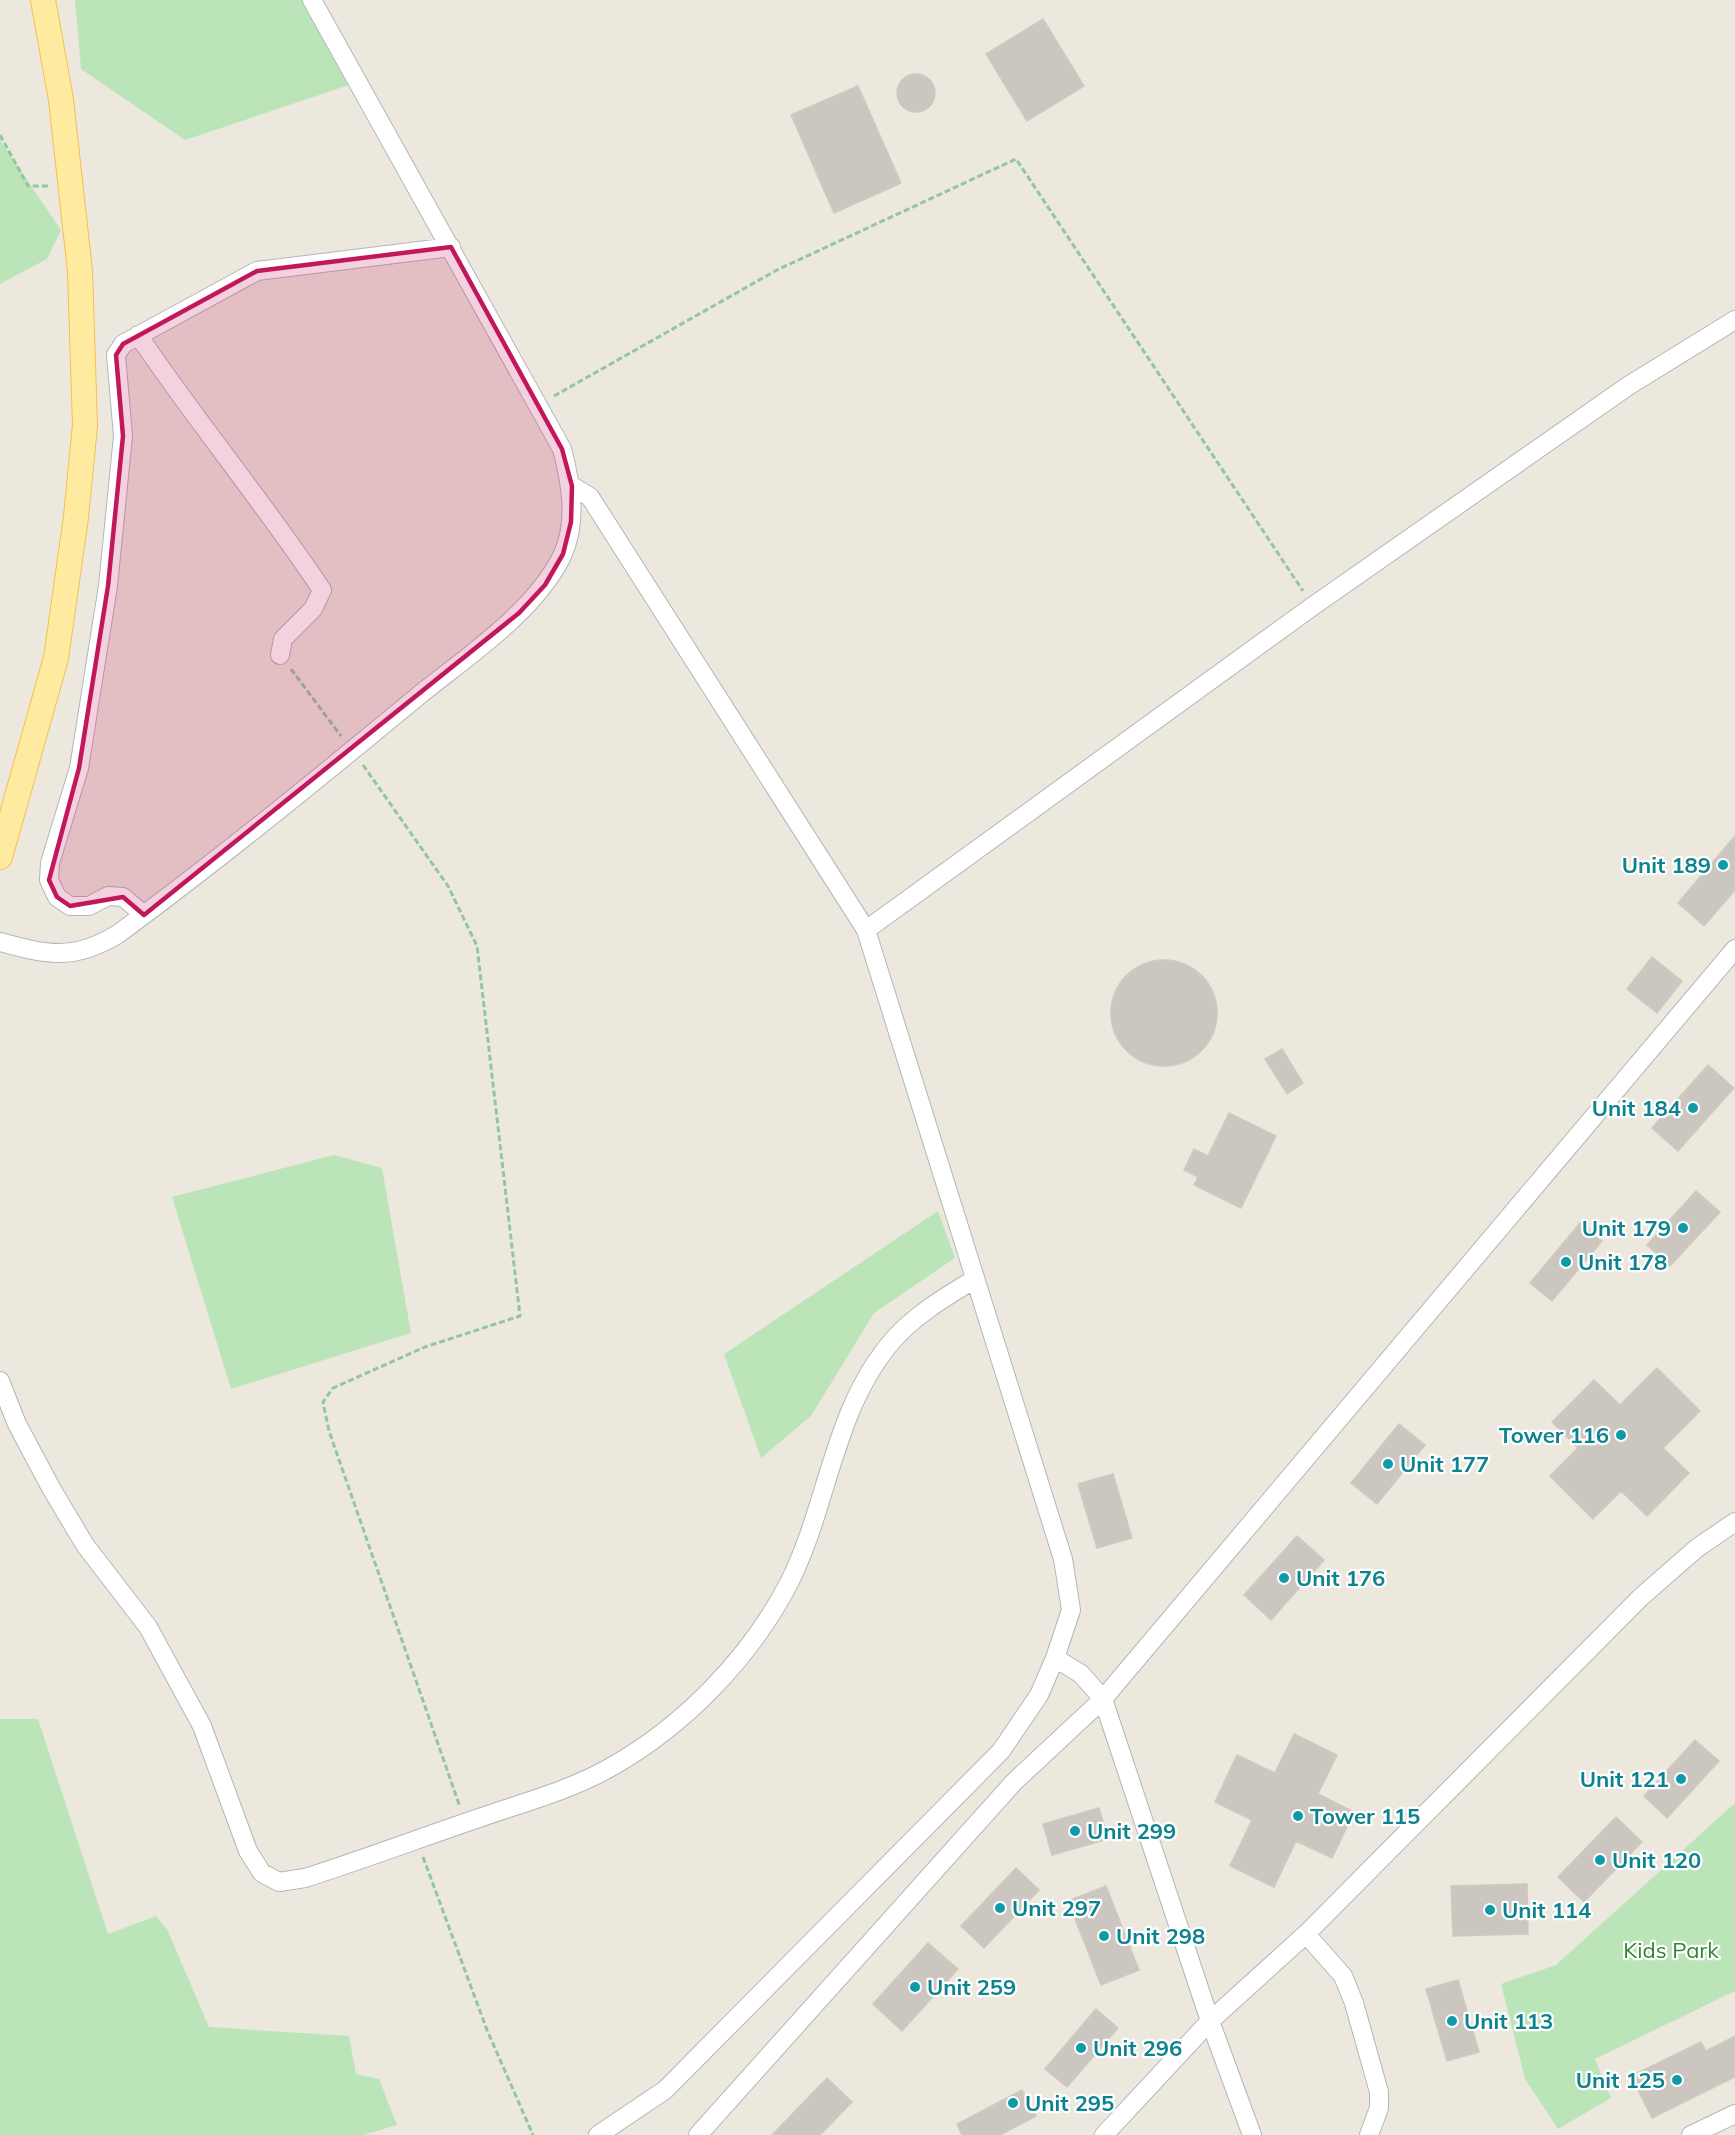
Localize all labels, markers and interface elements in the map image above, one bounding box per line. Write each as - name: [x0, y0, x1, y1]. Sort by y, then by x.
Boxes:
- place label: Unit 189: [1622, 851, 1711, 879]
- marker: Unit 189: [1716, 858, 1730, 872]
- place label: Unit 184: [1592, 1094, 1681, 1122]
- marker: Unit 184: [1686, 1101, 1700, 1115]
- place label: Unit 179: [1582, 1214, 1671, 1242]
- marker: Unit 179: [1676, 1221, 1690, 1235]
- place label: Unit 178: [1578, 1248, 1667, 1276]
- marker: Unit 178: [1559, 1255, 1573, 1269]
- place label: Tower 116: [1499, 1421, 1609, 1449]
- marker: Tower 116: [1614, 1428, 1628, 1442]
- place label: Unit 177: [1400, 1450, 1489, 1478]
- marker: Unit 177: [1381, 1457, 1395, 1471]
- place label: Unit 176: [1296, 1564, 1385, 1592]
- marker: Unit 176: [1277, 1571, 1291, 1585]
- place label: Unit 121: [1580, 1765, 1669, 1793]
- marker: Unit 121: [1674, 1772, 1688, 1786]
- place label: Tower 115: [1310, 1802, 1420, 1830]
- marker: Tower 115: [1291, 1809, 1305, 1823]
- place label: Unit 299: [1087, 1817, 1176, 1845]
- marker: Unit 299: [1068, 1824, 1082, 1838]
- place label: Unit 120: [1612, 1846, 1701, 1874]
- marker: Unit 120: [1593, 1853, 1607, 1867]
- place label: Unit 297: [1012, 1894, 1101, 1922]
- place label: Unit 114: [1502, 1896, 1591, 1924]
- marker: Unit 297: [993, 1901, 1007, 1915]
- marker: Unit 114: [1483, 1903, 1497, 1917]
- place label: Unit 298: [1116, 1922, 1205, 1950]
- marker: Unit 298: [1097, 1929, 1111, 1943]
- park label: Kids Park: [1623, 1936, 1719, 1964]
- place label: Unit 259: [927, 1973, 1016, 2001]
- marker: Unit 259: [908, 1980, 922, 1994]
- place label: Unit 113: [1464, 2007, 1553, 2035]
- marker: Unit 113: [1445, 2014, 1459, 2028]
- place label: Unit 296: [1093, 2034, 1182, 2062]
- marker: Unit 296: [1074, 2041, 1088, 2055]
- place label: Unit 125: [1576, 2066, 1665, 2094]
- marker: Unit 125: [1670, 2073, 1684, 2087]
- place label: Unit 295: [1025, 2089, 1114, 2117]
- marker: Unit 295: [1006, 2096, 1020, 2110]

